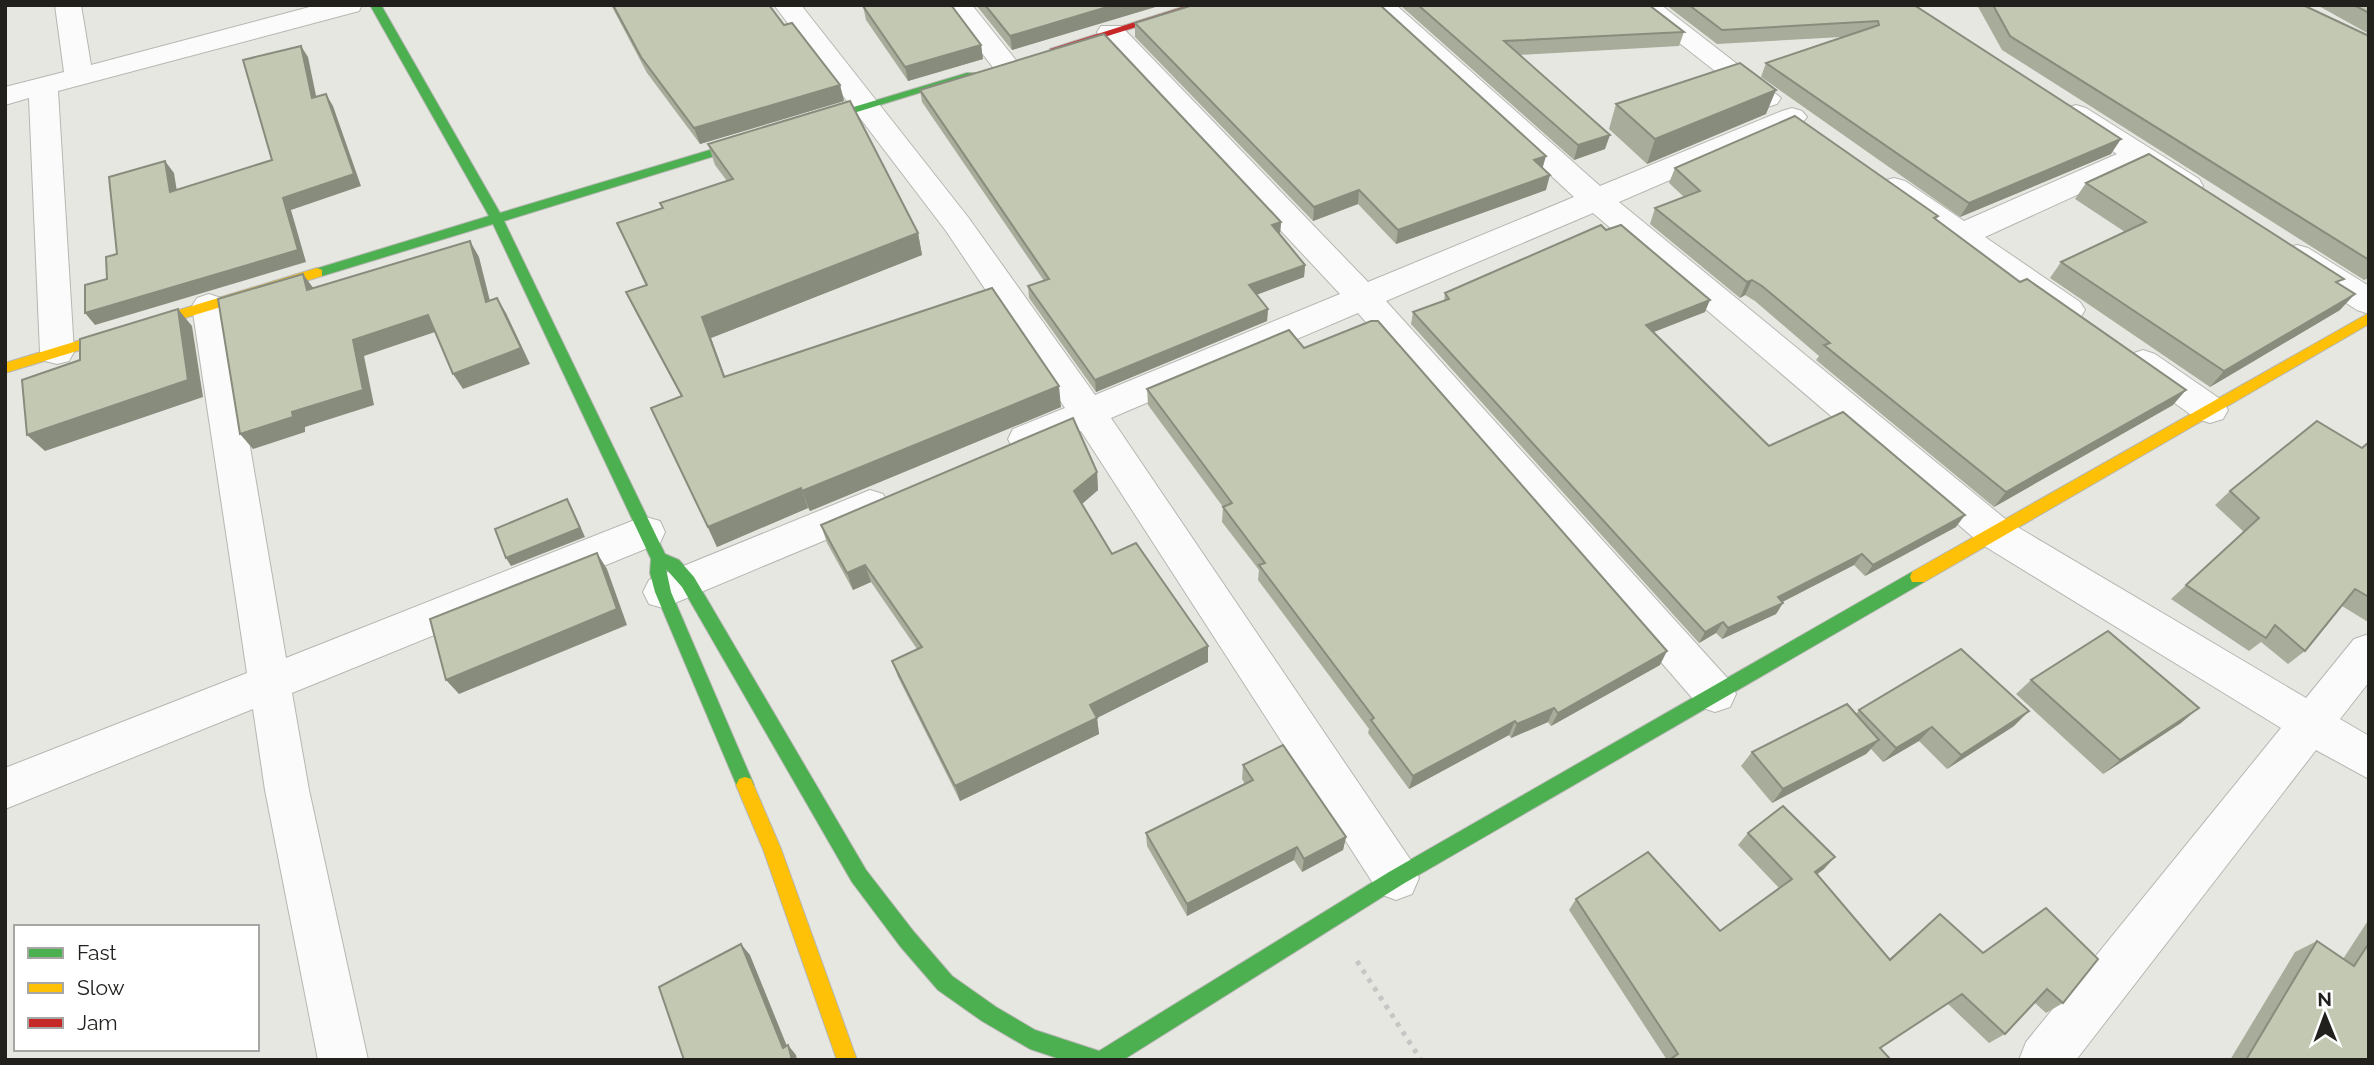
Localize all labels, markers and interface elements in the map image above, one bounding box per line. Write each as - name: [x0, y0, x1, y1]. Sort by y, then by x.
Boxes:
- legend: [14, 925, 259, 1051]
- text: Fast: [77, 940, 117, 965]
- text: Slow: [77, 975, 125, 1000]
- north arrow: [2290, 981, 2360, 1051]
- text: N: [2317, 988, 2332, 1010]
- text: Jam: [77, 1010, 118, 1035]

